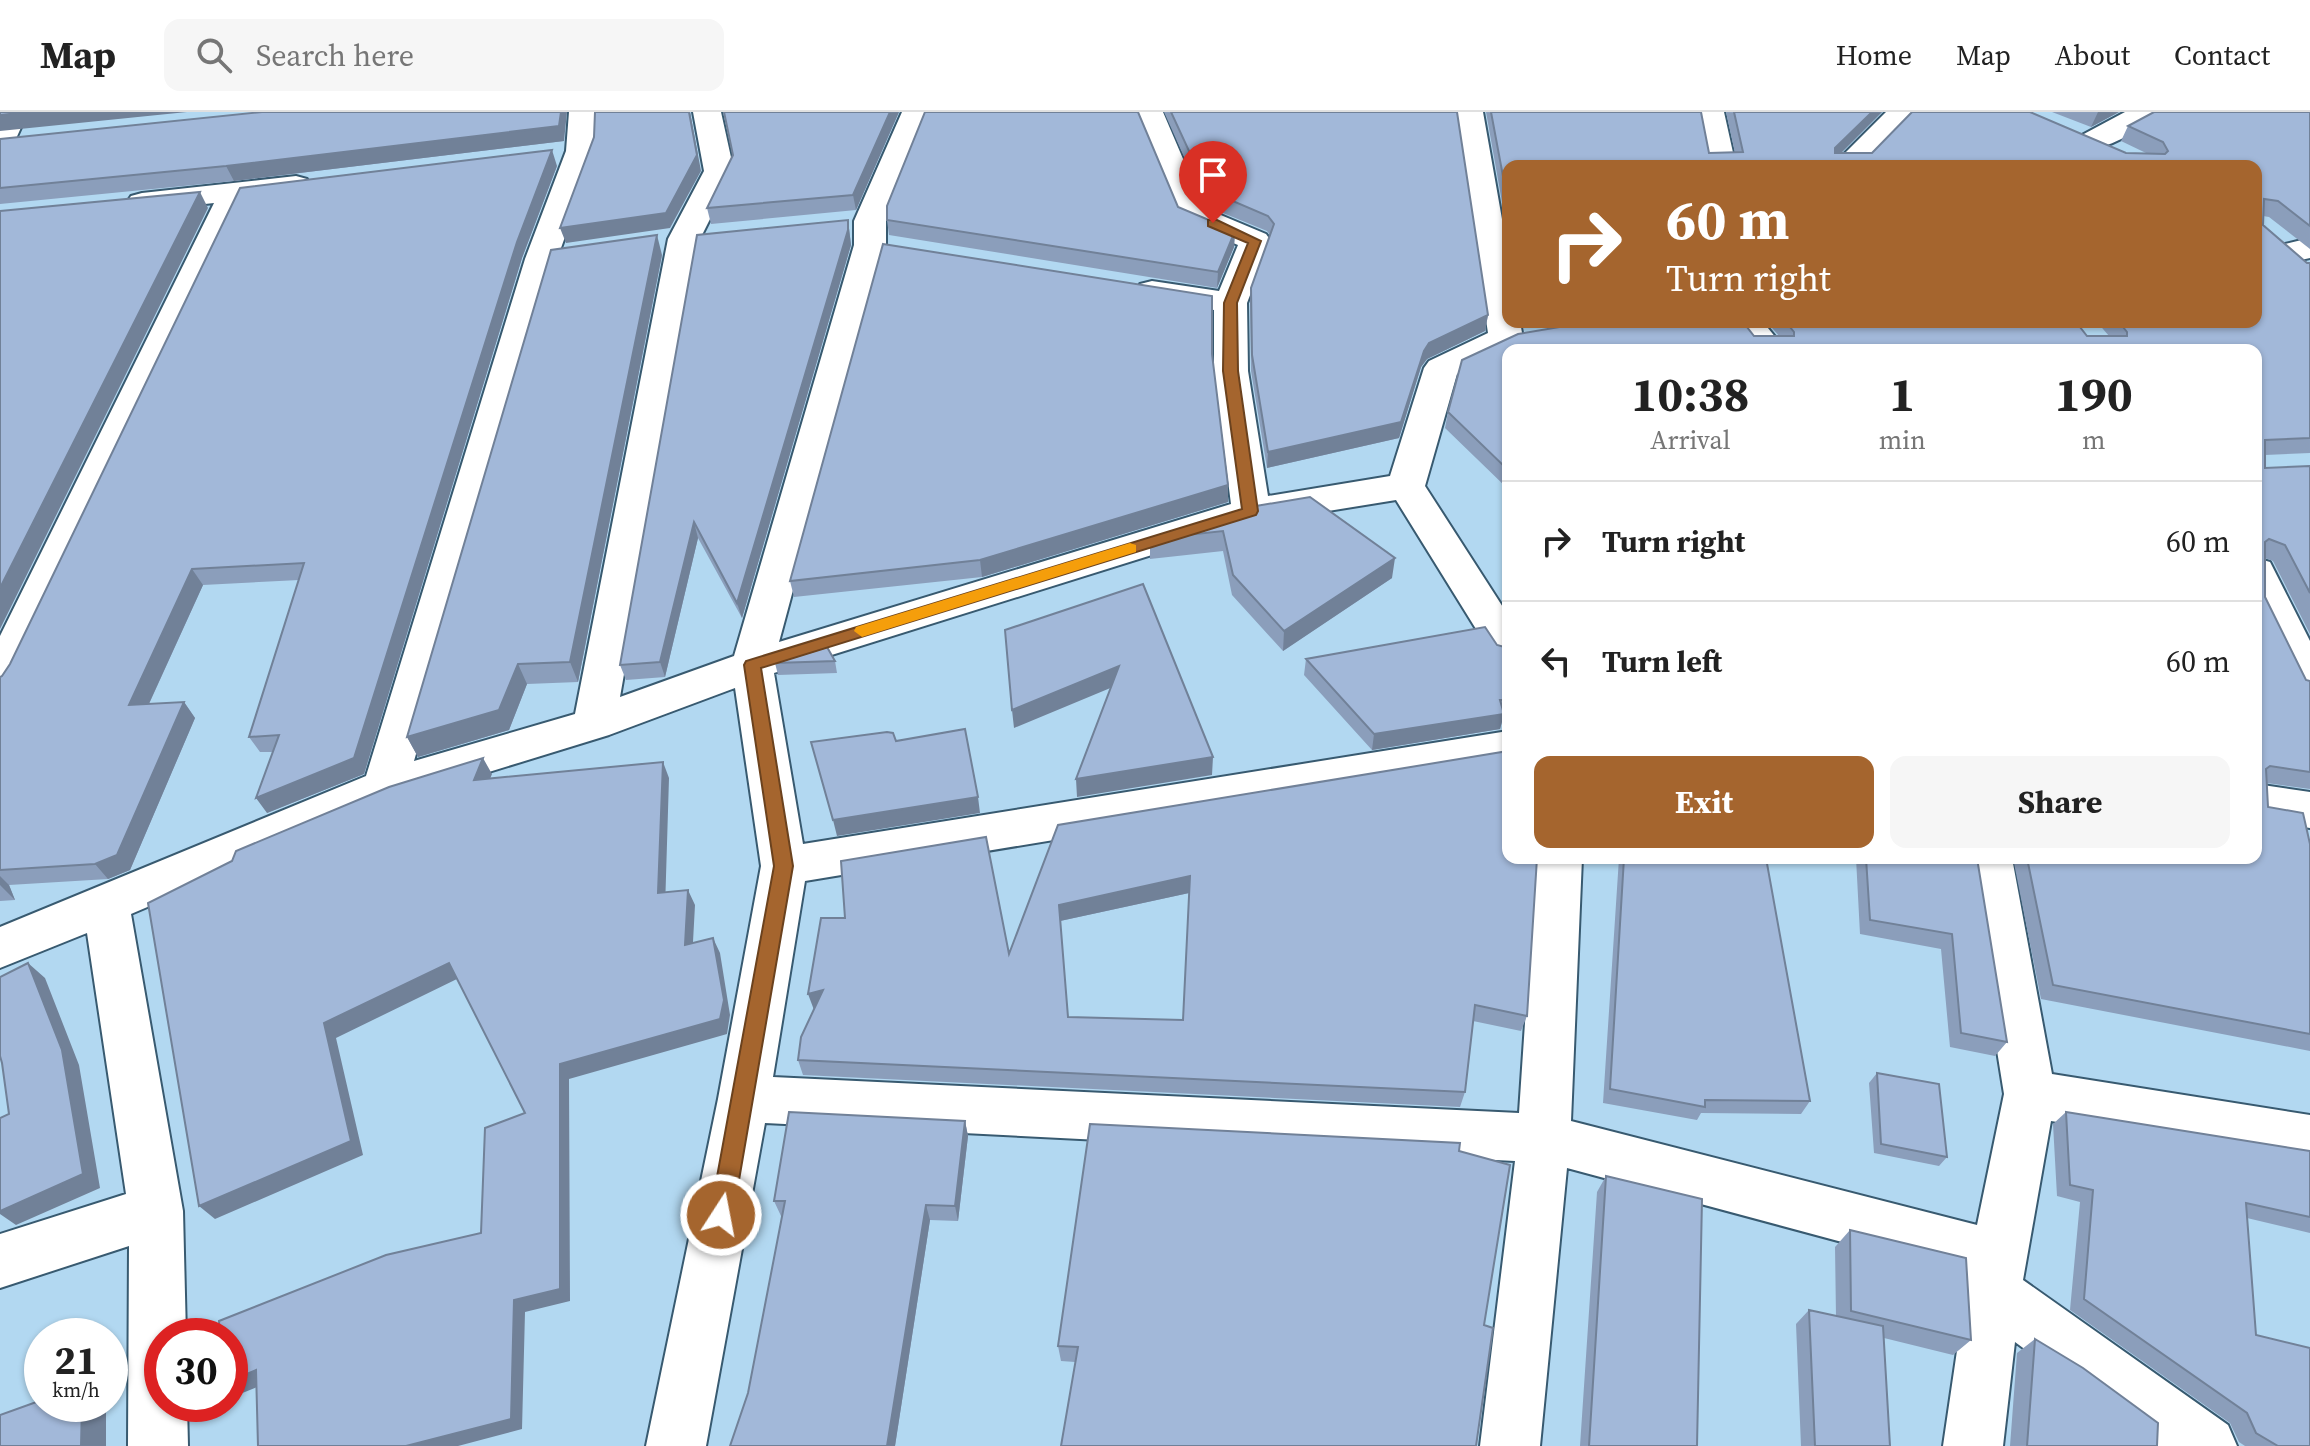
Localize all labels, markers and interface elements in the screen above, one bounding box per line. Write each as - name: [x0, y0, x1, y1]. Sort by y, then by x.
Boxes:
- search box: [164, 19, 724, 91]
- text: Map: [40, 29, 116, 81]
- icon: search: [192, 33, 236, 77]
- text: Search here: [256, 35, 414, 76]
- text: Home: [1836, 36, 1912, 74]
- text: Map: [1956, 36, 2011, 74]
- text: About: [2055, 36, 2130, 74]
- text: Contact: [2174, 36, 2270, 74]
- pin: [1179, 141, 1247, 223]
- icon: arrive: [1191, 153, 1235, 197]
- text: 60 m: [1666, 181, 1789, 258]
- icon: right: [1534, 192, 1638, 296]
- text: Turn right: [1666, 254, 1831, 303]
- text: 10:38: [1631, 361, 1750, 427]
- text: 1: [1889, 361, 1915, 427]
- text: 190: [2055, 361, 2133, 427]
- text: Arrival: [1650, 422, 1731, 458]
- text: min: [1879, 422, 1926, 458]
- text: m: [2082, 422, 2106, 458]
- icon: right: [1534, 519, 1578, 563]
- text: Turn right: [1602, 521, 1745, 562]
- text: 60 m: [2166, 521, 2230, 562]
- icon: left: [1534, 639, 1578, 683]
- text: Turn left: [1602, 641, 1722, 682]
- text: 60 m: [2166, 641, 2230, 682]
- button: Exit: [1534, 756, 1874, 848]
- button: Share: [1890, 756, 2230, 848]
- position arrow: [679, 1173, 763, 1257]
- speed limit sign: 30: [144, 1318, 248, 1422]
- text: 21: [54, 1333, 98, 1387]
- text: km/h: [52, 1376, 100, 1404]

